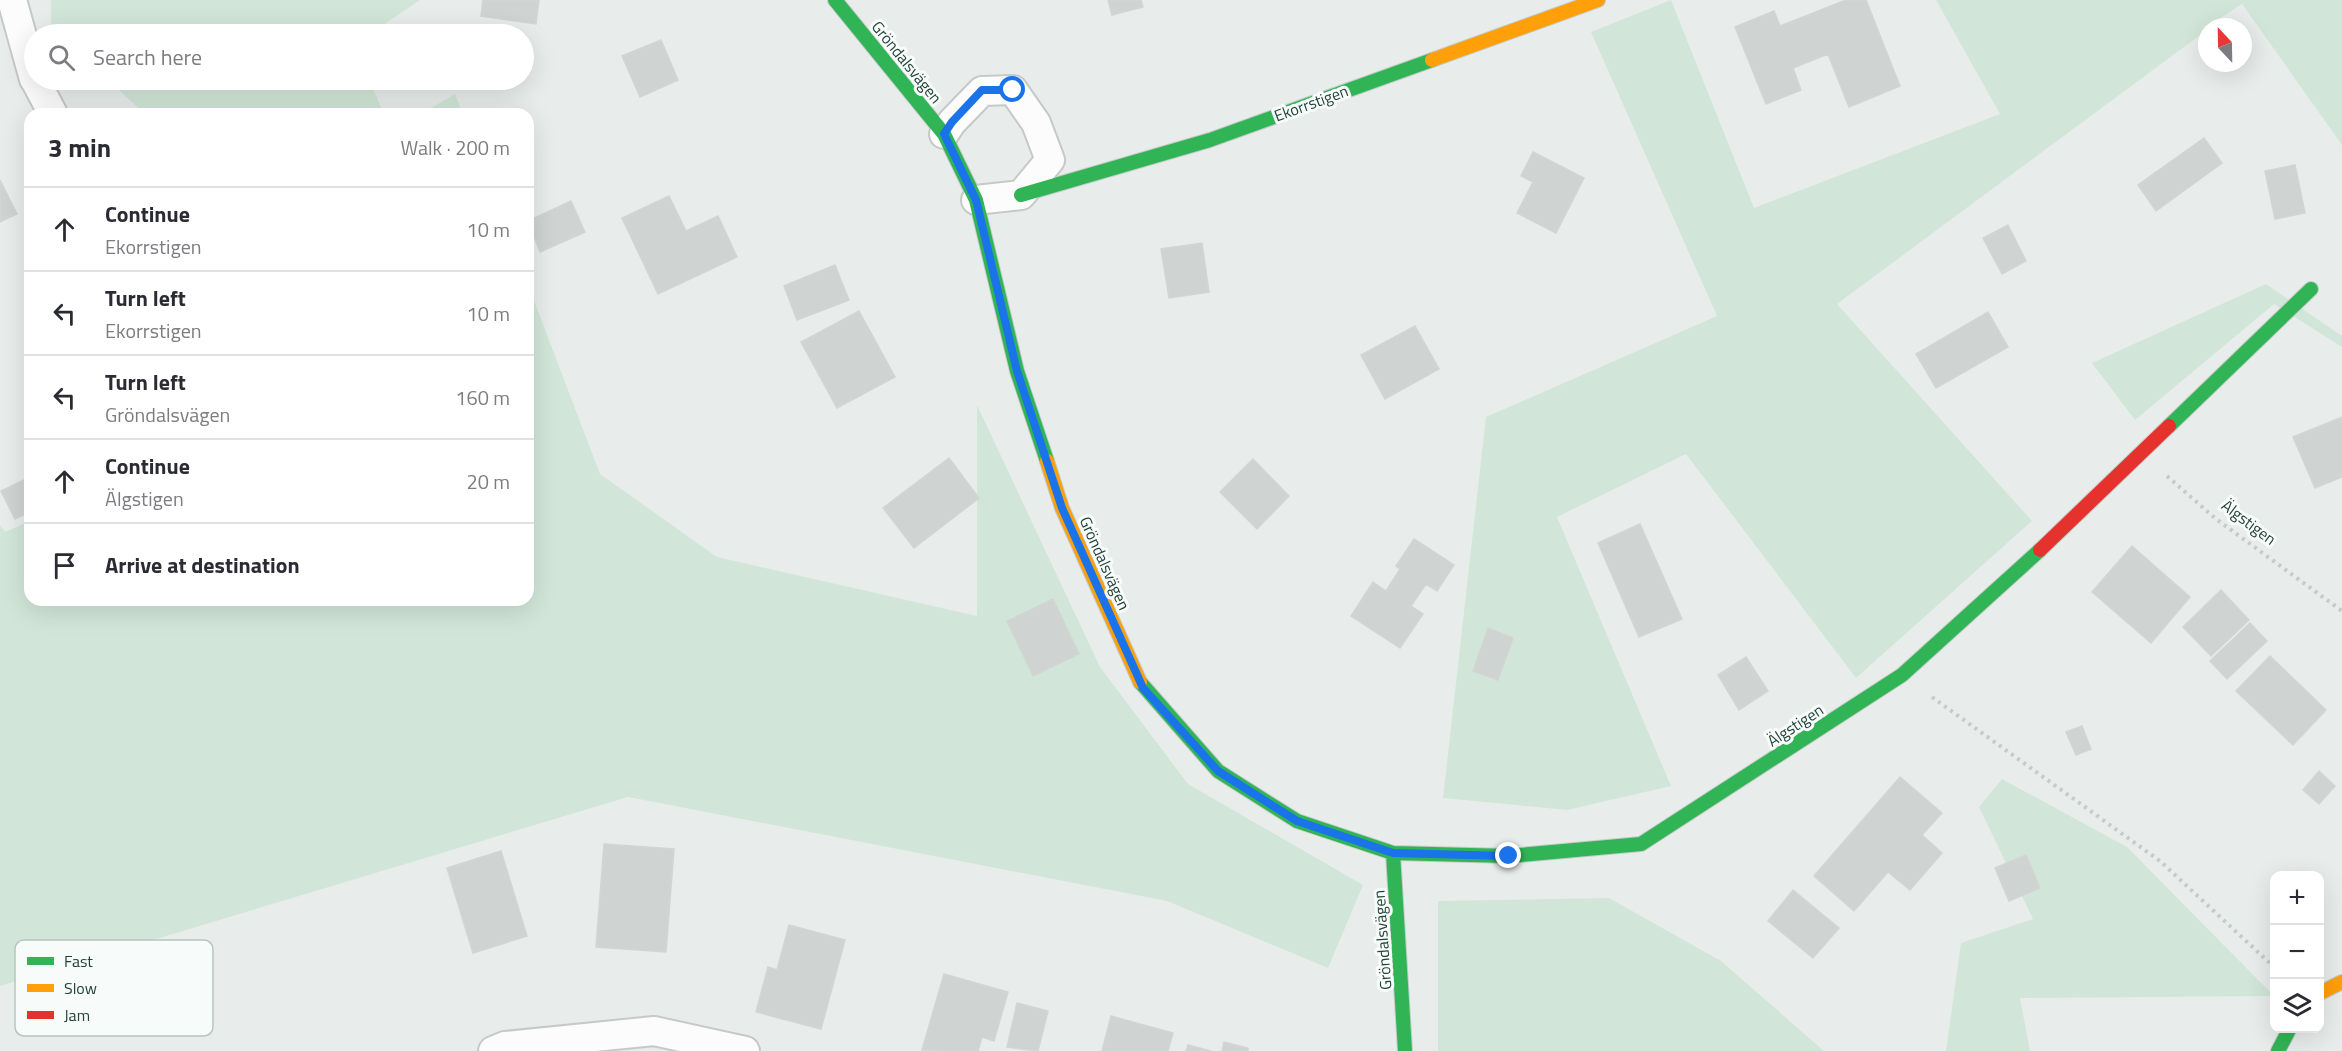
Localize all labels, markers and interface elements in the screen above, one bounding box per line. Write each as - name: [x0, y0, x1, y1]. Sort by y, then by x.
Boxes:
- street label: Gröndalsvägen: [866, 15, 948, 109]
- north arrow: [2198, 18, 2252, 72]
- search box: [24, 24, 534, 90]
- text: Search here: [93, 40, 202, 74]
- icon: search: [45, 41, 78, 74]
- route start: [999, 76, 1025, 102]
- street label: Ekorrstigen: [1271, 79, 1351, 127]
- text: 3 min: [48, 128, 111, 167]
- text: Walk · 200 m: [401, 132, 510, 163]
- text: Continue: [105, 197, 190, 231]
- icon: ahead: [48, 213, 81, 246]
- text: 10 m: [466, 214, 510, 245]
- text: Ekorrstigen: [105, 231, 202, 262]
- text: Turn left: [105, 281, 186, 315]
- icon: left: [48, 297, 81, 330]
- text: 10 m: [466, 298, 510, 329]
- text: Ekorrstigen: [105, 315, 202, 346]
- text: Turn left: [105, 365, 186, 399]
- icon: left: [48, 381, 81, 414]
- text: 160 m: [455, 382, 510, 413]
- text: Gröndalsvägen: [105, 399, 230, 430]
- text: Continue: [105, 449, 190, 483]
- icon: ahead: [48, 465, 81, 498]
- text: 20 m: [466, 466, 510, 497]
- text: Älgstigen: [105, 483, 184, 514]
- street label: Älgstigen: [2217, 493, 2281, 551]
- street label: Gröndalsvägen: [1074, 512, 1136, 614]
- text: Arrive at destination: [105, 548, 300, 582]
- icon: arrive: [48, 549, 81, 582]
- street label: Älgstigen: [1762, 698, 1828, 752]
- route end: [1495, 842, 1521, 868]
- map controls: [2270, 871, 2324, 1033]
- button: +: [2270, 871, 2324, 925]
- street label: Gröndalsvägen: [1367, 889, 1397, 991]
- button: −: [2270, 925, 2324, 979]
- legend: [15, 940, 213, 1036]
- text: Fast: [64, 949, 93, 973]
- text: Slow: [64, 976, 97, 1000]
- button: layers: [2270, 979, 2324, 1033]
- text: Jam: [64, 1003, 90, 1027]

